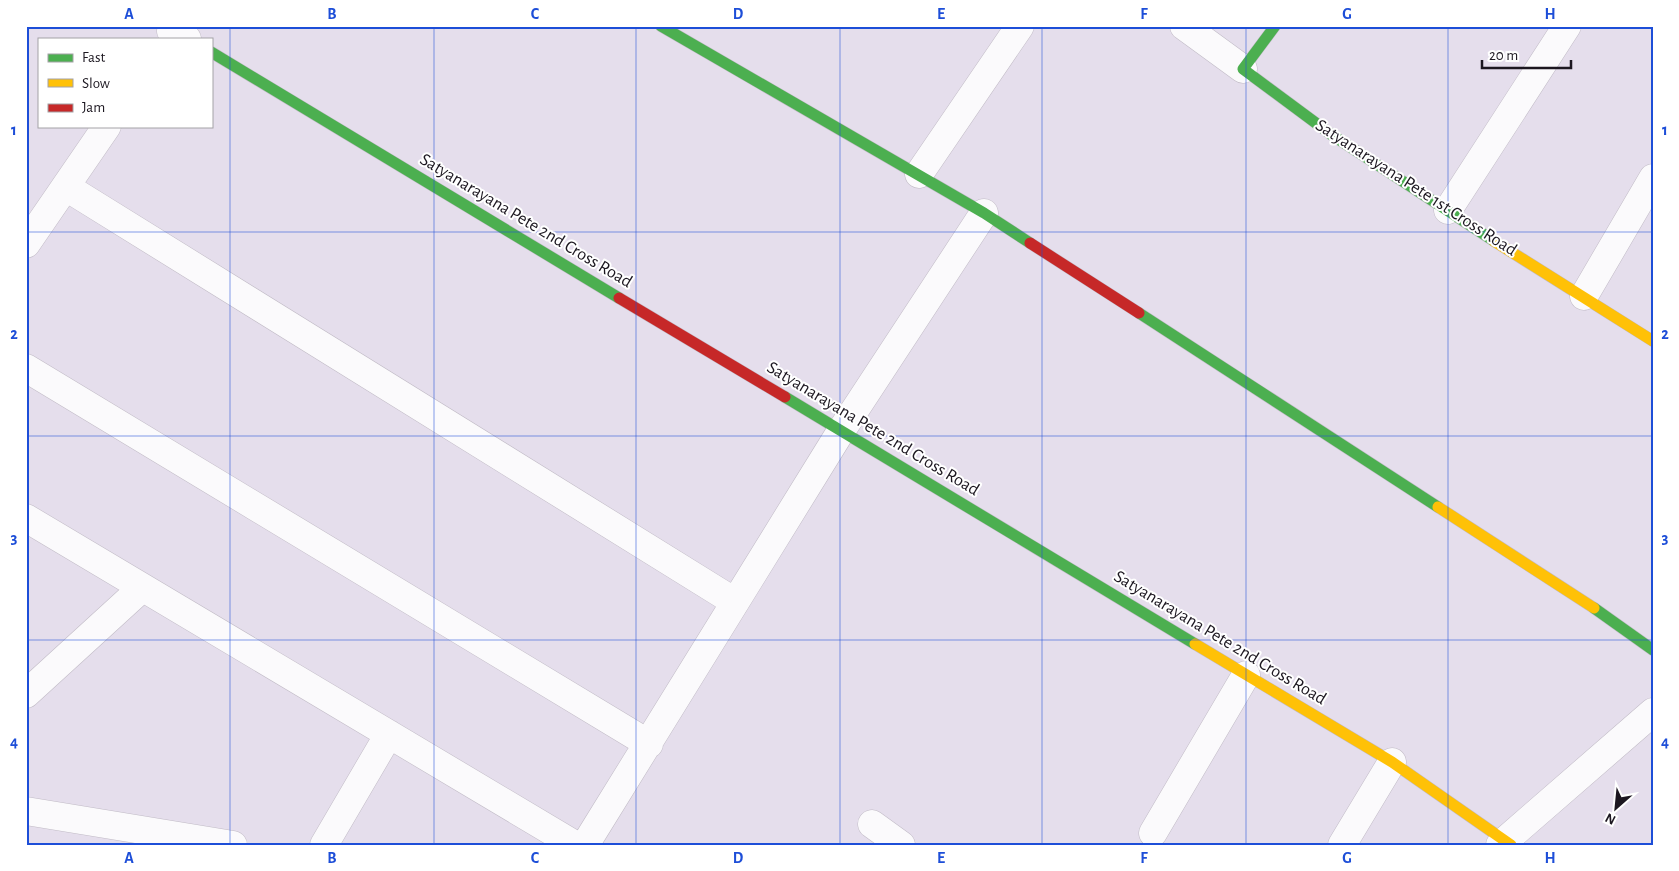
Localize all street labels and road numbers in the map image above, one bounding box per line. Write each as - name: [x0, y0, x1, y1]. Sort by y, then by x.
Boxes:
- street label: Satyanarayana Pete 1st Cross Road: [1312, 116, 1520, 260]
- street label: Satyanarayana Pete 2nd Cross Road: [417, 150, 635, 292]
- street label: Satyanarayana Pete 2nd Cross Road: [764, 358, 982, 500]
- street label: Satyanarayana Pete 2nd Cross Road: [1111, 567, 1329, 709]

